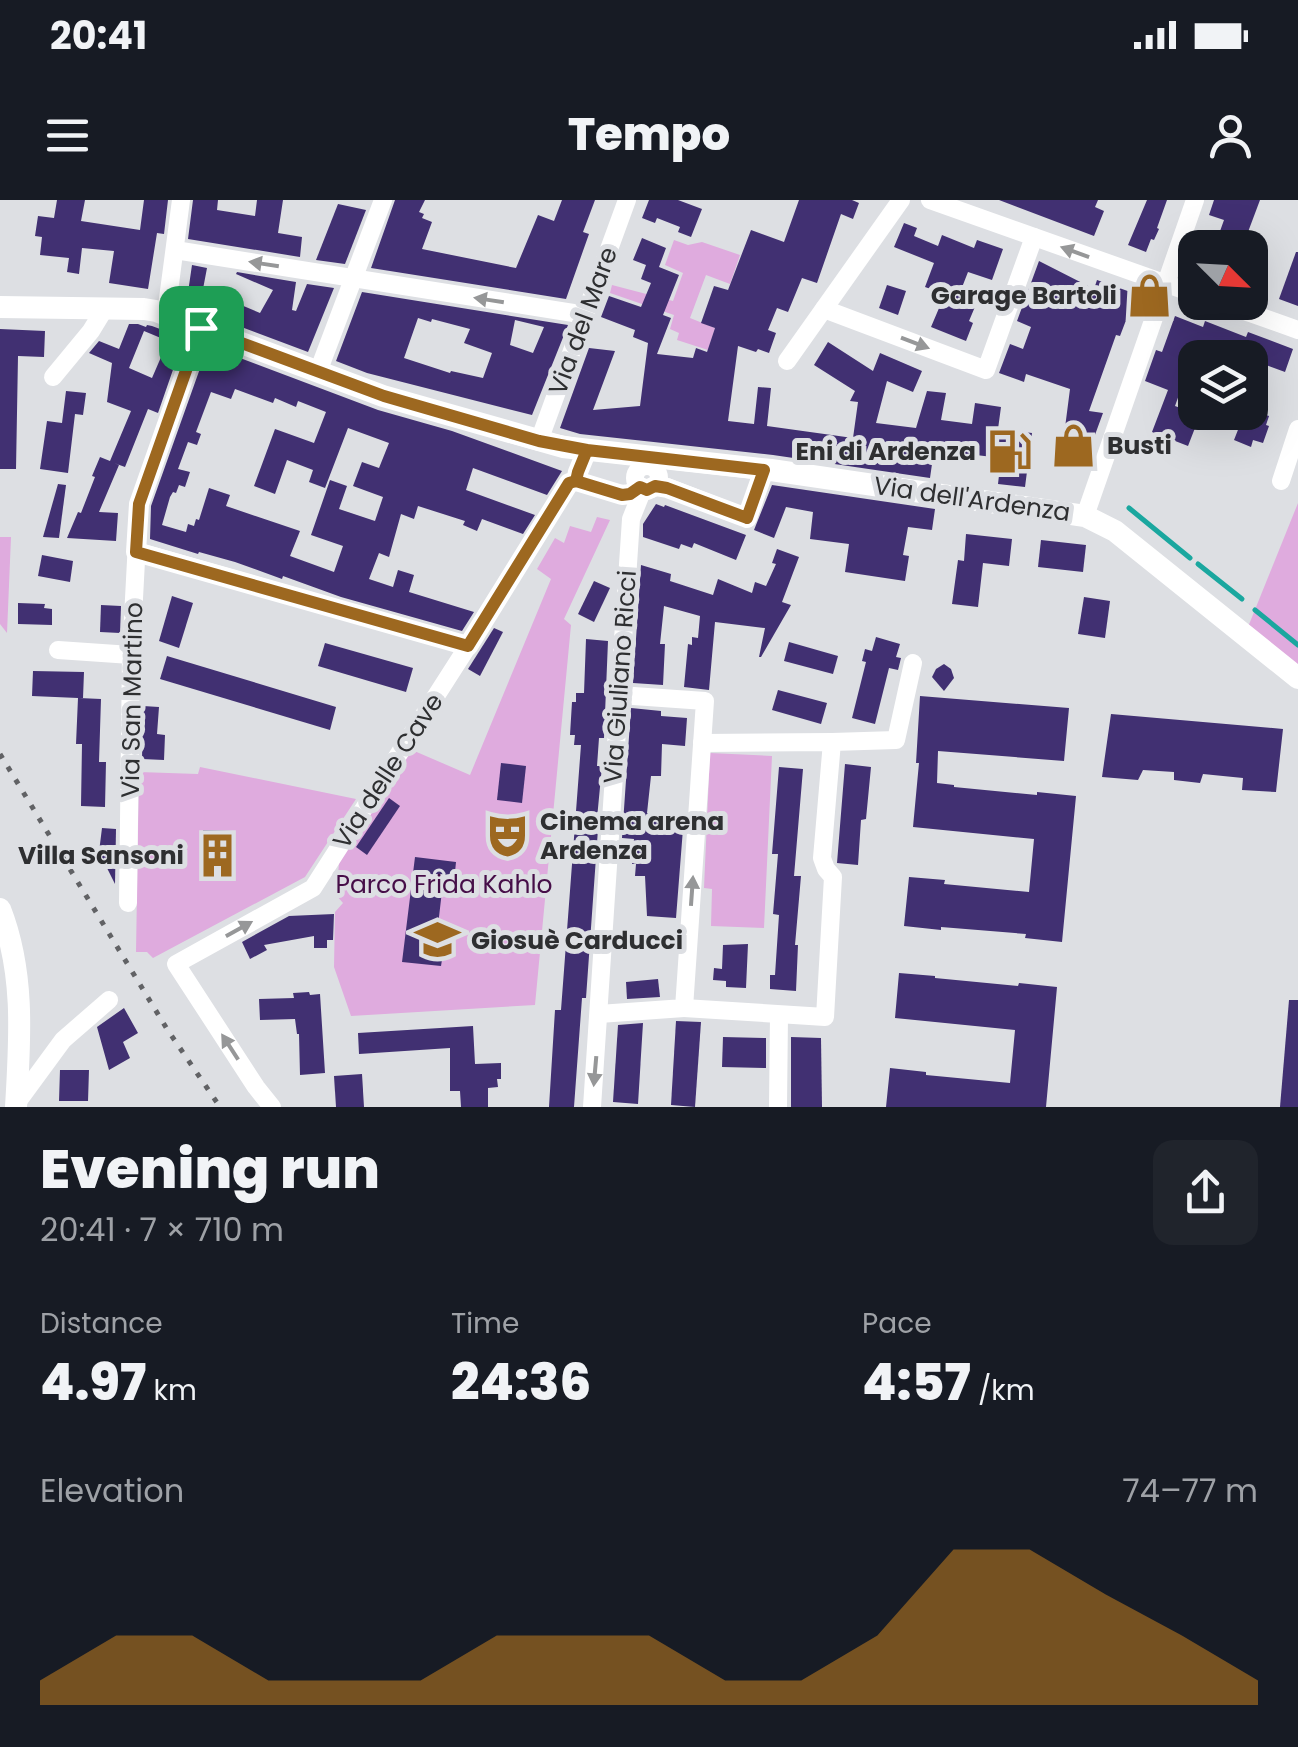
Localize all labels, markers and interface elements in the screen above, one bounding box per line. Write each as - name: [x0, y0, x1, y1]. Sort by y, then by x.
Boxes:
- text: 20:41: [50, 9, 147, 62]
- text: Tempo: [568, 103, 730, 166]
- icon: menu: [40, 108, 95, 163]
- icon: person: [1203, 108, 1258, 163]
- north arrow: [1178, 230, 1268, 320]
- map controls: [1178, 230, 1268, 430]
- street label: Via del Mare: [540, 242, 626, 400]
- one-way arrow: [1059, 244, 1089, 259]
- one-way arrow: [248, 256, 280, 272]
- shop icon: Garage Bartoli: [1126, 271, 1174, 319]
- place label: Garage Bartoli: [931, 278, 1117, 313]
- pin: [159, 286, 244, 371]
- one-way arrow: [473, 292, 505, 307]
- icon: arrive: [174, 301, 229, 356]
- one-way arrow: [901, 336, 931, 351]
- button: layers: [1178, 340, 1268, 430]
- shop icon: Busti: [1050, 421, 1098, 469]
- fuel station icon: Eni di Ardenza: [985, 427, 1033, 475]
- place label: Busti: [1107, 428, 1172, 463]
- place label: Eni di Ardenza: [796, 434, 976, 469]
- street label: Via dell'Ardenza: [871, 468, 1073, 530]
- street label: Via Giuliano Ricci: [595, 569, 645, 785]
- street label: Via San Martino: [113, 602, 151, 798]
- street label: Via delle Cave: [325, 686, 451, 856]
- place label: Cinema arena Ardenza: [540, 804, 724, 868]
- theatre icon: Cinema arena Ardenza: [483, 811, 531, 859]
- building icon: Villa Sansoni: [193, 831, 241, 879]
- place label: Villa Sansoni: [18, 838, 184, 873]
- park label: Parco Frida Kahlo: [335, 867, 553, 902]
- one-way arrow: [684, 875, 700, 907]
- school or university icon: Giosuè Carducci: [414, 916, 462, 964]
- one-way arrow: [225, 921, 254, 938]
- place label: Giosuè Carducci: [471, 923, 683, 958]
- one-way arrow: [221, 1033, 239, 1061]
- one-way arrow: [586, 1056, 602, 1088]
- text: Evening run: [40, 1130, 380, 1207]
- button: share: [1153, 1140, 1258, 1245]
- text: 20:41 · 7 × 710 m: [40, 1207, 284, 1252]
- text: Distance: [40, 1304, 163, 1343]
- text: Time: [451, 1304, 519, 1343]
- text: Pace: [862, 1304, 932, 1343]
- text: 4.97: [40, 1347, 146, 1418]
- text: 24:36: [451, 1347, 591, 1418]
- text: 4:57: [862, 1347, 971, 1418]
- text: km: [146, 1371, 197, 1410]
- text: /km: [971, 1371, 1035, 1410]
- text: Elevation: [40, 1468, 184, 1513]
- text: 74–77 m: [1122, 1468, 1258, 1513]

